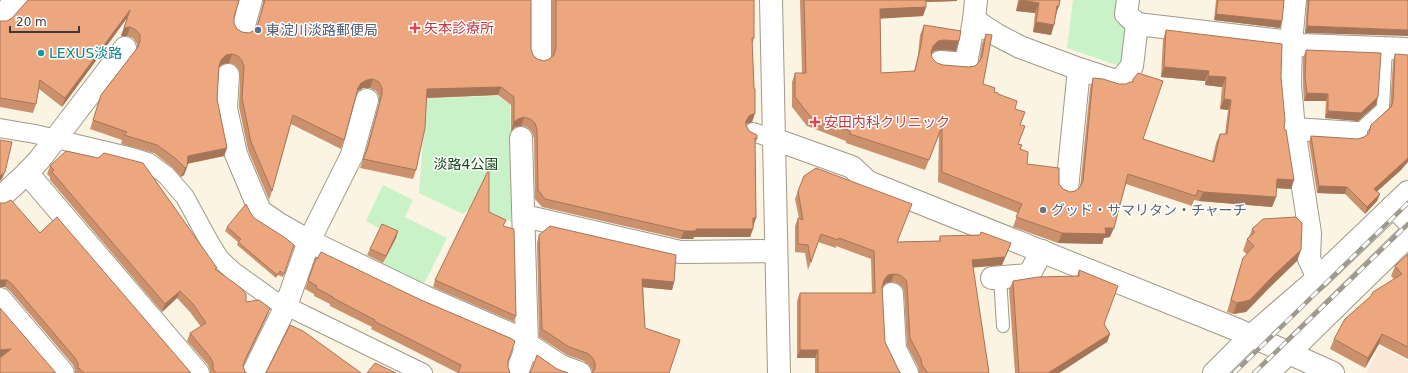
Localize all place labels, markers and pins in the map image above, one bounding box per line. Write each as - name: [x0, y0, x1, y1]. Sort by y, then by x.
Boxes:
- place label: 矢本診療所: [424, 20, 494, 36]
- place label: 東淀川淡路郵便局: [266, 22, 378, 38]
- marker: 矢本診療所: [409, 22, 421, 34]
- marker: 東淀川淡路郵便局: [253, 25, 263, 35]
- place label: LEXUS淡路: [49, 45, 122, 61]
- marker: LEXUS淡路: [36, 48, 46, 58]
- place label: 安田内科クリニック: [824, 114, 950, 130]
- marker: 安田内科クリニック: [809, 116, 821, 128]
- place label: グッド・サマリタン・チャーチ: [1051, 202, 1247, 218]
- marker: グッド・サマリタン・チャーチ: [1038, 205, 1048, 215]

